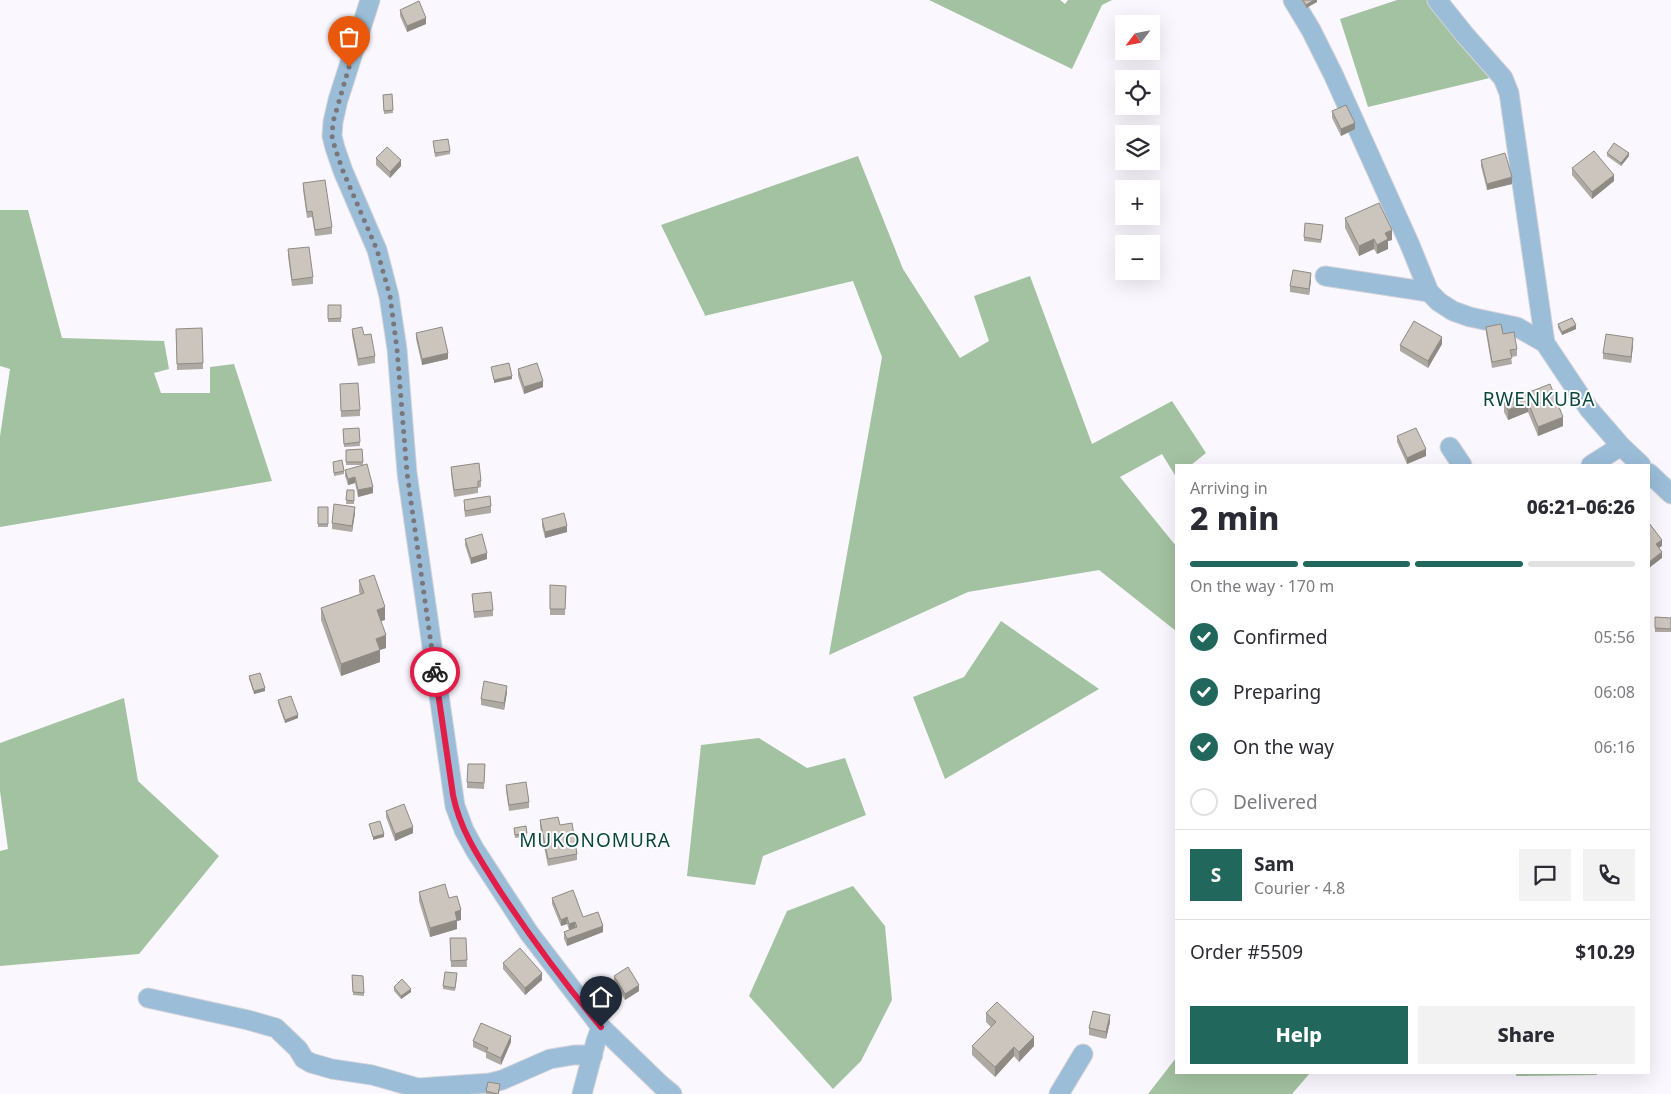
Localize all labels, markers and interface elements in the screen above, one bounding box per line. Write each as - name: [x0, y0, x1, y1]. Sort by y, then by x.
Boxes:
- north arrow: [1115, 15, 1160, 60]
- map controls: [1115, 15, 1160, 280]
- pin: [328, 16, 370, 67]
- icon: bag: [335, 23, 363, 51]
- button: locate: [1115, 70, 1160, 115]
- button: layers: [1115, 125, 1160, 170]
- button: +: [1115, 180, 1160, 225]
- button: −: [1115, 235, 1160, 280]
- district label: RWENKUBA: [1483, 386, 1595, 412]
- text: Arriving in: [1190, 477, 1268, 499]
- text: 06:21–06:26: [1527, 494, 1635, 520]
- text: 2 min: [1190, 496, 1279, 539]
- text: On the way · 170 m: [1190, 575, 1334, 597]
- icon: check: [1190, 623, 1218, 651]
- text: Confirmed: [1233, 624, 1328, 650]
- text: 05:56: [1594, 626, 1635, 648]
- courier: [410, 647, 460, 697]
- icon: bike: [421, 658, 449, 686]
- icon: check: [1190, 678, 1218, 706]
- text: Preparing: [1233, 679, 1321, 705]
- text: 06:08: [1594, 681, 1635, 703]
- icon: check: [1190, 733, 1218, 761]
- text: On the way: [1233, 734, 1334, 760]
- text: 06:16: [1594, 736, 1635, 758]
- text: Delivered: [1233, 789, 1318, 815]
- district label: MUKONOMURA: [519, 827, 671, 853]
- button: chat: [1519, 849, 1571, 901]
- button: phone: [1583, 849, 1635, 901]
- text: Sam: [1254, 851, 1294, 877]
- text: S: [1211, 862, 1221, 888]
- text: Courier · 4.8: [1254, 877, 1345, 899]
- text: Order #5509: [1190, 939, 1303, 965]
- text: $10.29: [1575, 939, 1635, 965]
- pin: [580, 976, 622, 1027]
- icon: home: [587, 983, 615, 1011]
- button: Help: [1190, 1006, 1408, 1064]
- button: Share: [1418, 1006, 1635, 1064]

